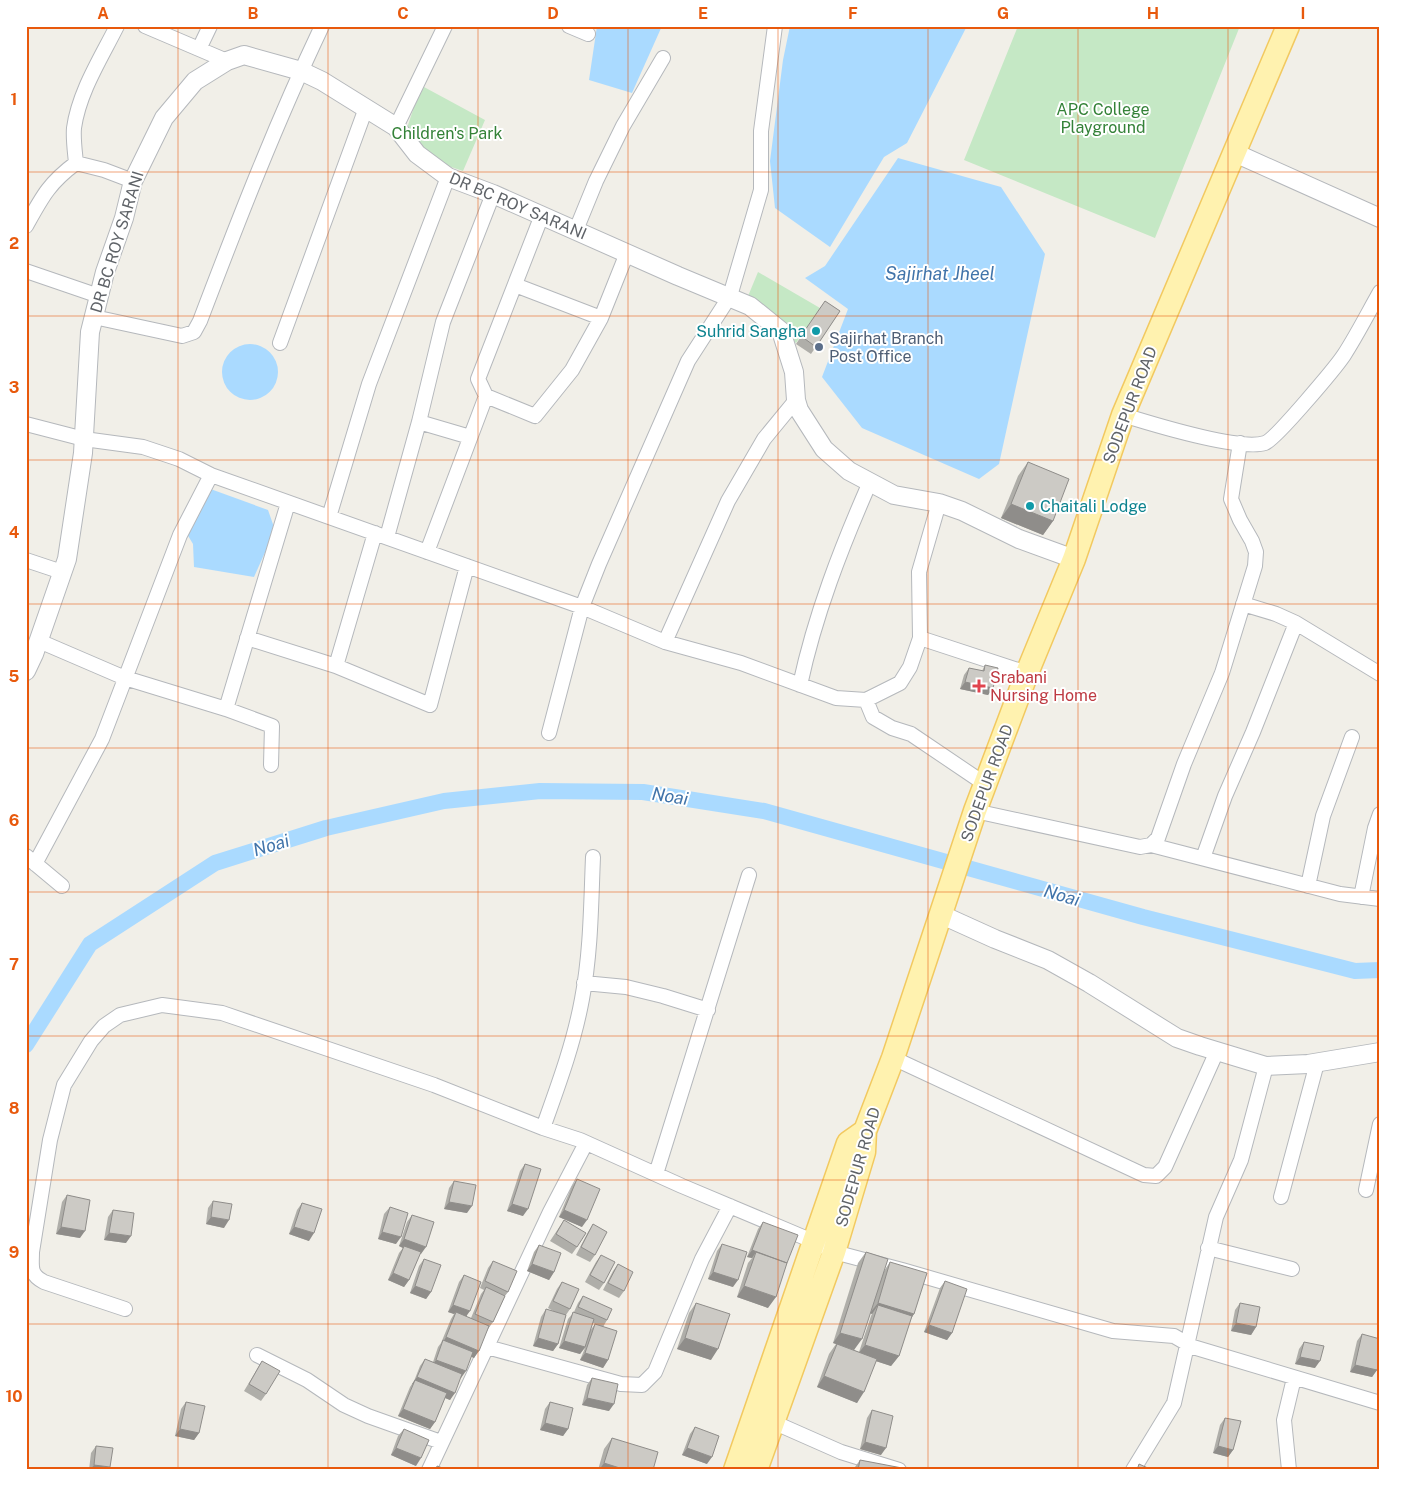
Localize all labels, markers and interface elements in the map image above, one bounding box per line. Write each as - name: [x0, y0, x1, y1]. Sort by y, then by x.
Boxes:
- text: A: [97, 4, 109, 23]
- text: B: [248, 4, 259, 23]
- text: C: [397, 4, 409, 23]
- text: D: [547, 4, 559, 23]
- text: E: [698, 4, 708, 23]
- text: F: [848, 4, 858, 23]
- text: G: [997, 4, 1009, 23]
- text: H: [1147, 4, 1159, 23]
- text: I: [1301, 4, 1305, 23]
- text: 1: [11, 90, 17, 109]
- park label: APC College Playground: [1056, 100, 1150, 137]
- park label: Children's Park: [392, 124, 502, 143]
- street label: DR BC ROY SARANI: [446, 168, 590, 244]
- street label: DR BC ROY SARANI: [86, 169, 148, 315]
- text: 2: [9, 234, 19, 253]
- water label: Sajirhat Jheel: [885, 263, 995, 284]
- place label: Suhrid Sangha: [696, 322, 806, 341]
- marker: Suhrid Sangha: [810, 325, 822, 337]
- place label: Sajirhat Branch Post Office: [829, 329, 944, 366]
- marker: Sajirhat Branch Post Office: [813, 341, 825, 353]
- street label: SODEPUR ROAD: [1099, 344, 1161, 466]
- text: 3: [9, 378, 19, 397]
- place label: Chaitali Lodge: [1040, 497, 1147, 516]
- marker: Chaitali Lodge: [1024, 500, 1036, 512]
- text: 4: [9, 523, 20, 542]
- text: 5: [9, 667, 20, 686]
- place label: Srabani Nursing Home: [990, 668, 1097, 705]
- marker: Srabani Nursing Home: [972, 679, 986, 693]
- street label: SODEPUR ROAD: [957, 722, 1017, 844]
- water label: Noai: [650, 783, 690, 809]
- text: 6: [9, 811, 19, 830]
- water label: Noai: [250, 829, 292, 860]
- water label: Noai: [1041, 880, 1083, 910]
- text: 7: [9, 955, 19, 974]
- text: 8: [9, 1099, 20, 1118]
- street label: SODEPUR ROAD: [832, 1105, 884, 1229]
- text: 9: [9, 1243, 19, 1262]
- text: 10: [5, 1387, 23, 1406]

